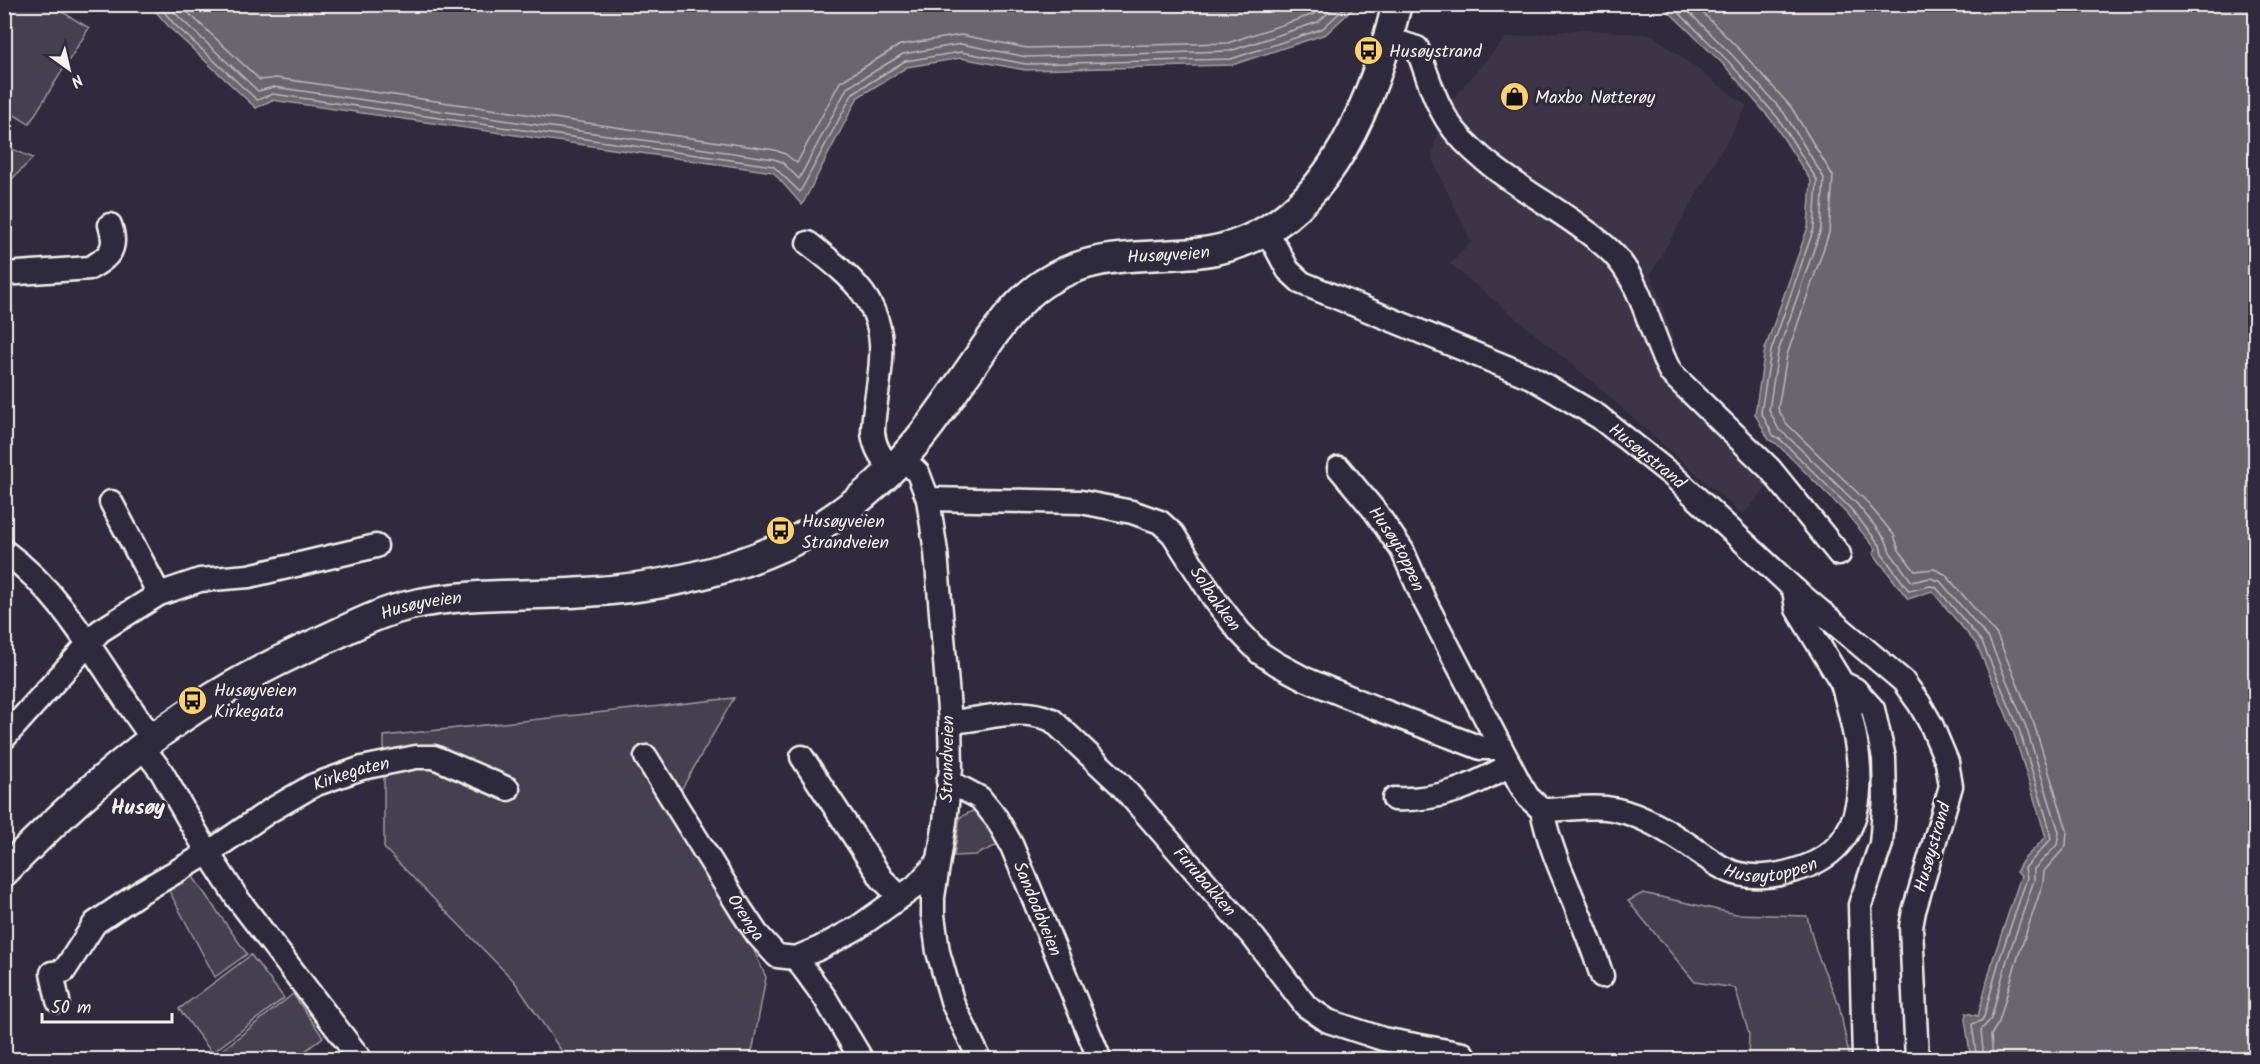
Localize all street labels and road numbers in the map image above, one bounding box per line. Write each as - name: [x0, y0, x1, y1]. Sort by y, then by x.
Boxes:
- street label: Husøyveien: [1126, 238, 1212, 273]
- street label: Husøystrand: [1601, 417, 1693, 498]
- street label: Husøytoppen: [1360, 501, 1432, 597]
- street label: Solbakken: [1181, 561, 1248, 639]
- street label: Husøyveien: [377, 584, 463, 629]
- street label: Strandveien: [933, 715, 964, 803]
- street label: Kirkegaten: [309, 750, 392, 800]
- street label: Husøystrand: [1907, 798, 1960, 896]
- street label: Furubakken: [1165, 841, 1243, 924]
- street label: Husøytoppen: [1718, 850, 1823, 892]
- street label: Sandoddveien: [1004, 857, 1069, 961]
- street label: Orenga: [718, 889, 771, 949]

